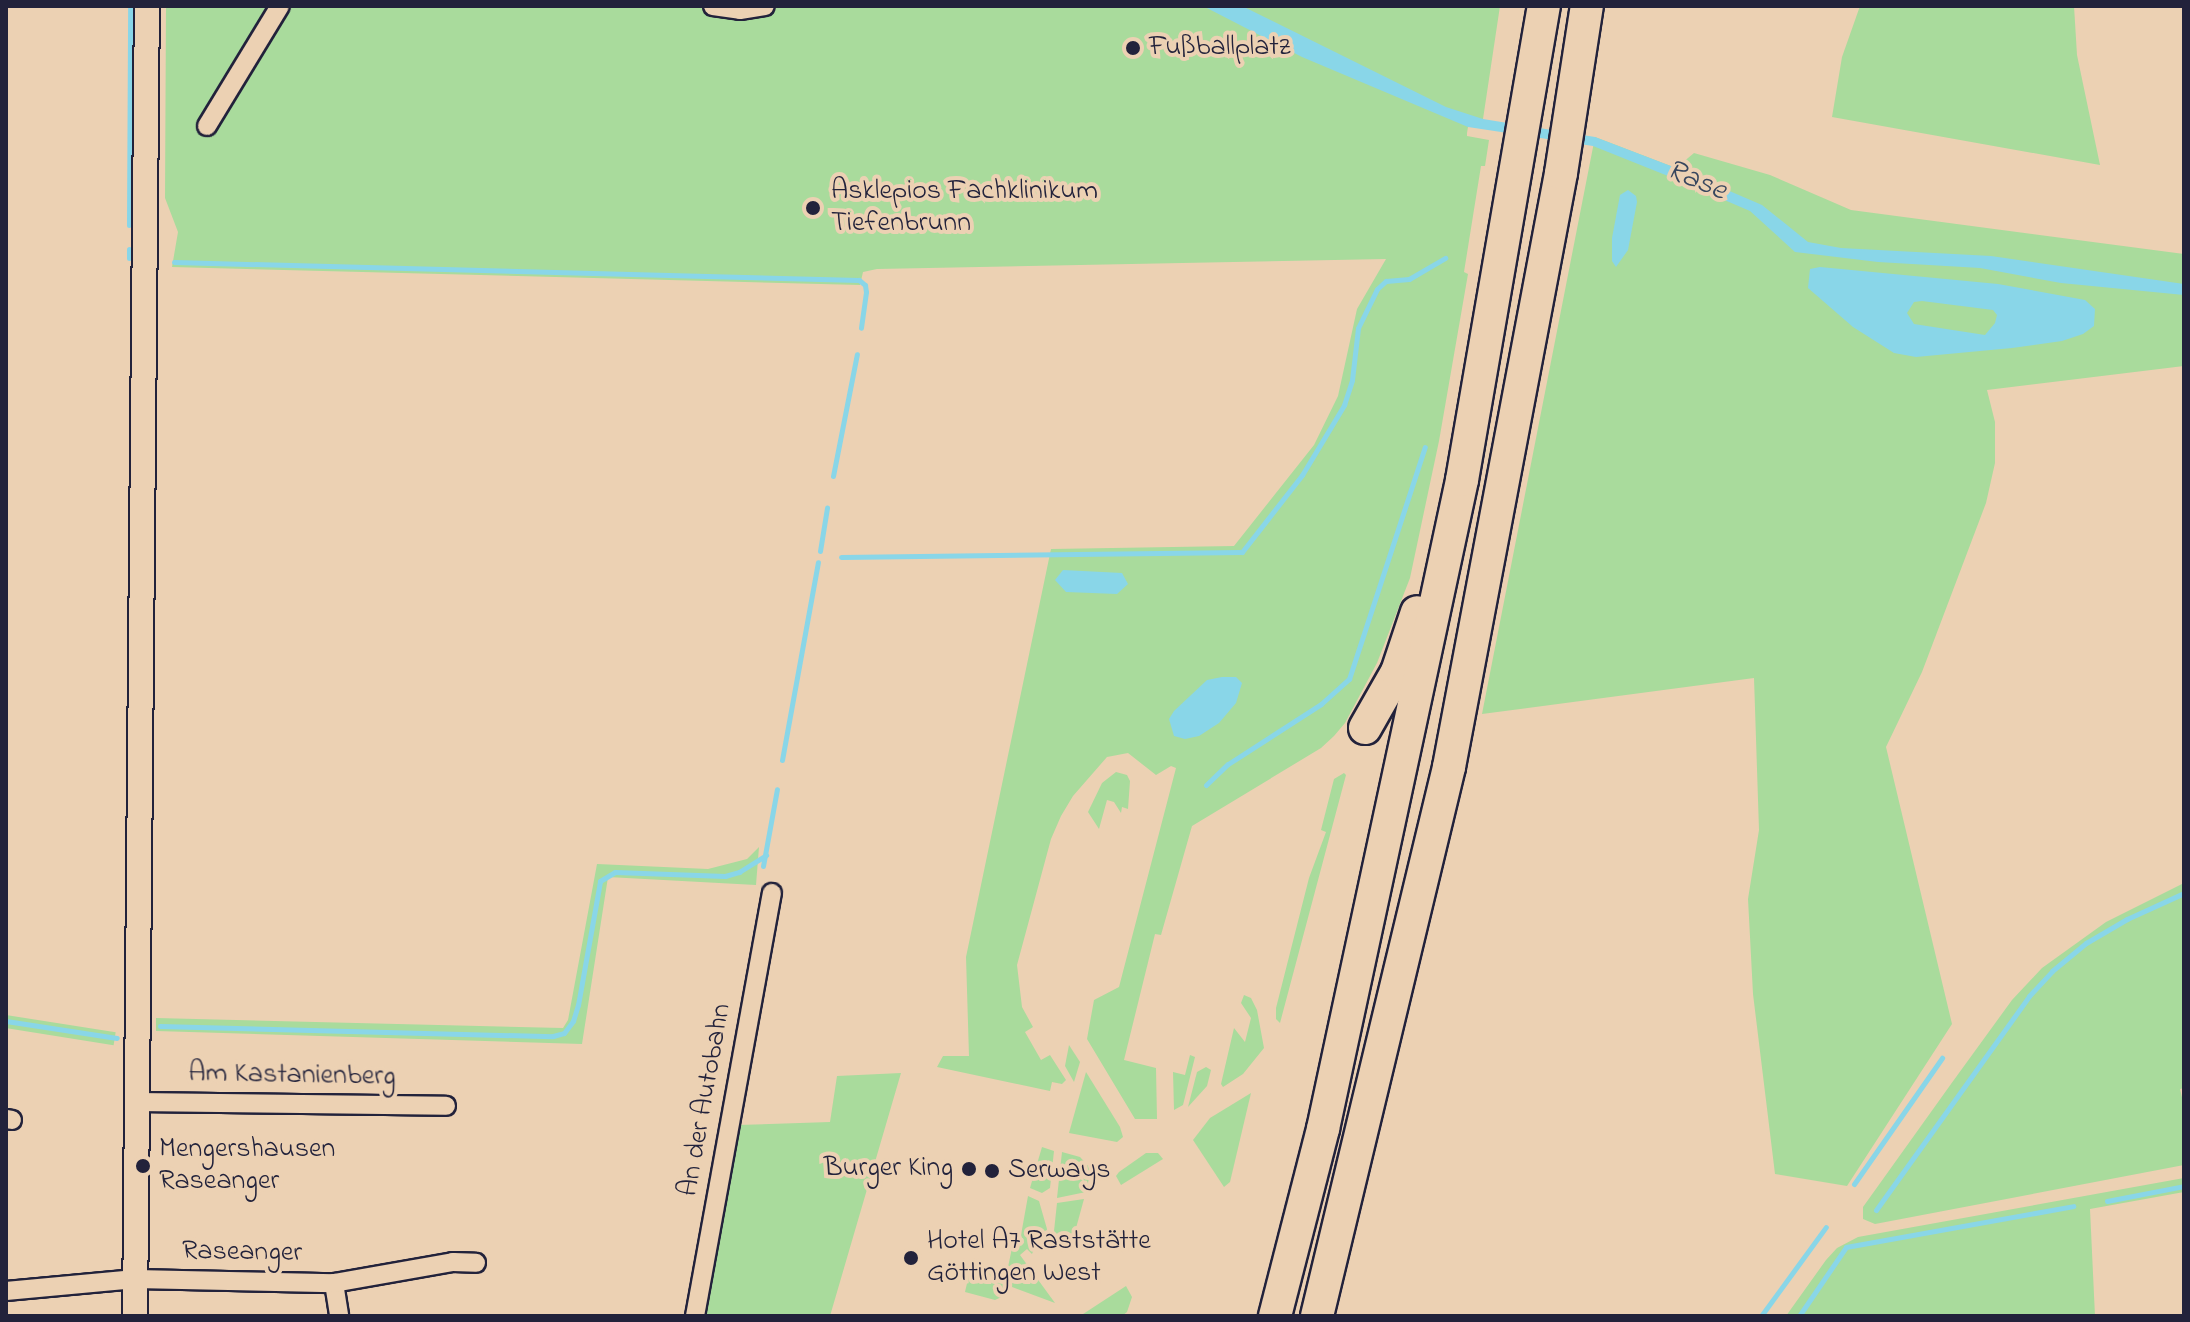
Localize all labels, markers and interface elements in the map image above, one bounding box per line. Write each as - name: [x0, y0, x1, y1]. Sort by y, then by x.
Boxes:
- place label: Fußballplatz: [1149, 31, 1290, 65]
- marker: Fußballplatz: [1124, 39, 1142, 57]
- water label: Rase: [1661, 152, 1731, 210]
- place label: Asklepios Fachklinikum Tiefenbrunn: [831, 175, 1098, 241]
- marker: Asklepios Fachklinikum Tiefenbrunn: [802, 197, 824, 219]
- street label: An der Autobahn: [672, 1001, 740, 1199]
- street label: Am Kastanienberg: [188, 1057, 396, 1095]
- place label: Mengershausen Raseanger: [159, 1133, 335, 1199]
- place label: Burger King: [824, 1152, 953, 1186]
- place label: Serways: [1008, 1154, 1111, 1188]
- marker: Mengershausen Raseanger: [134, 1157, 152, 1175]
- marker: Burger King: [960, 1160, 978, 1178]
- marker: Serways: [983, 1162, 1001, 1180]
- place label: Hotel A7 Raststätte Göttingen West: [927, 1225, 1151, 1291]
- street label: Raseanger: [182, 1235, 302, 1271]
- marker: Hotel A7 Raststätte Göttingen West: [902, 1249, 920, 1267]

